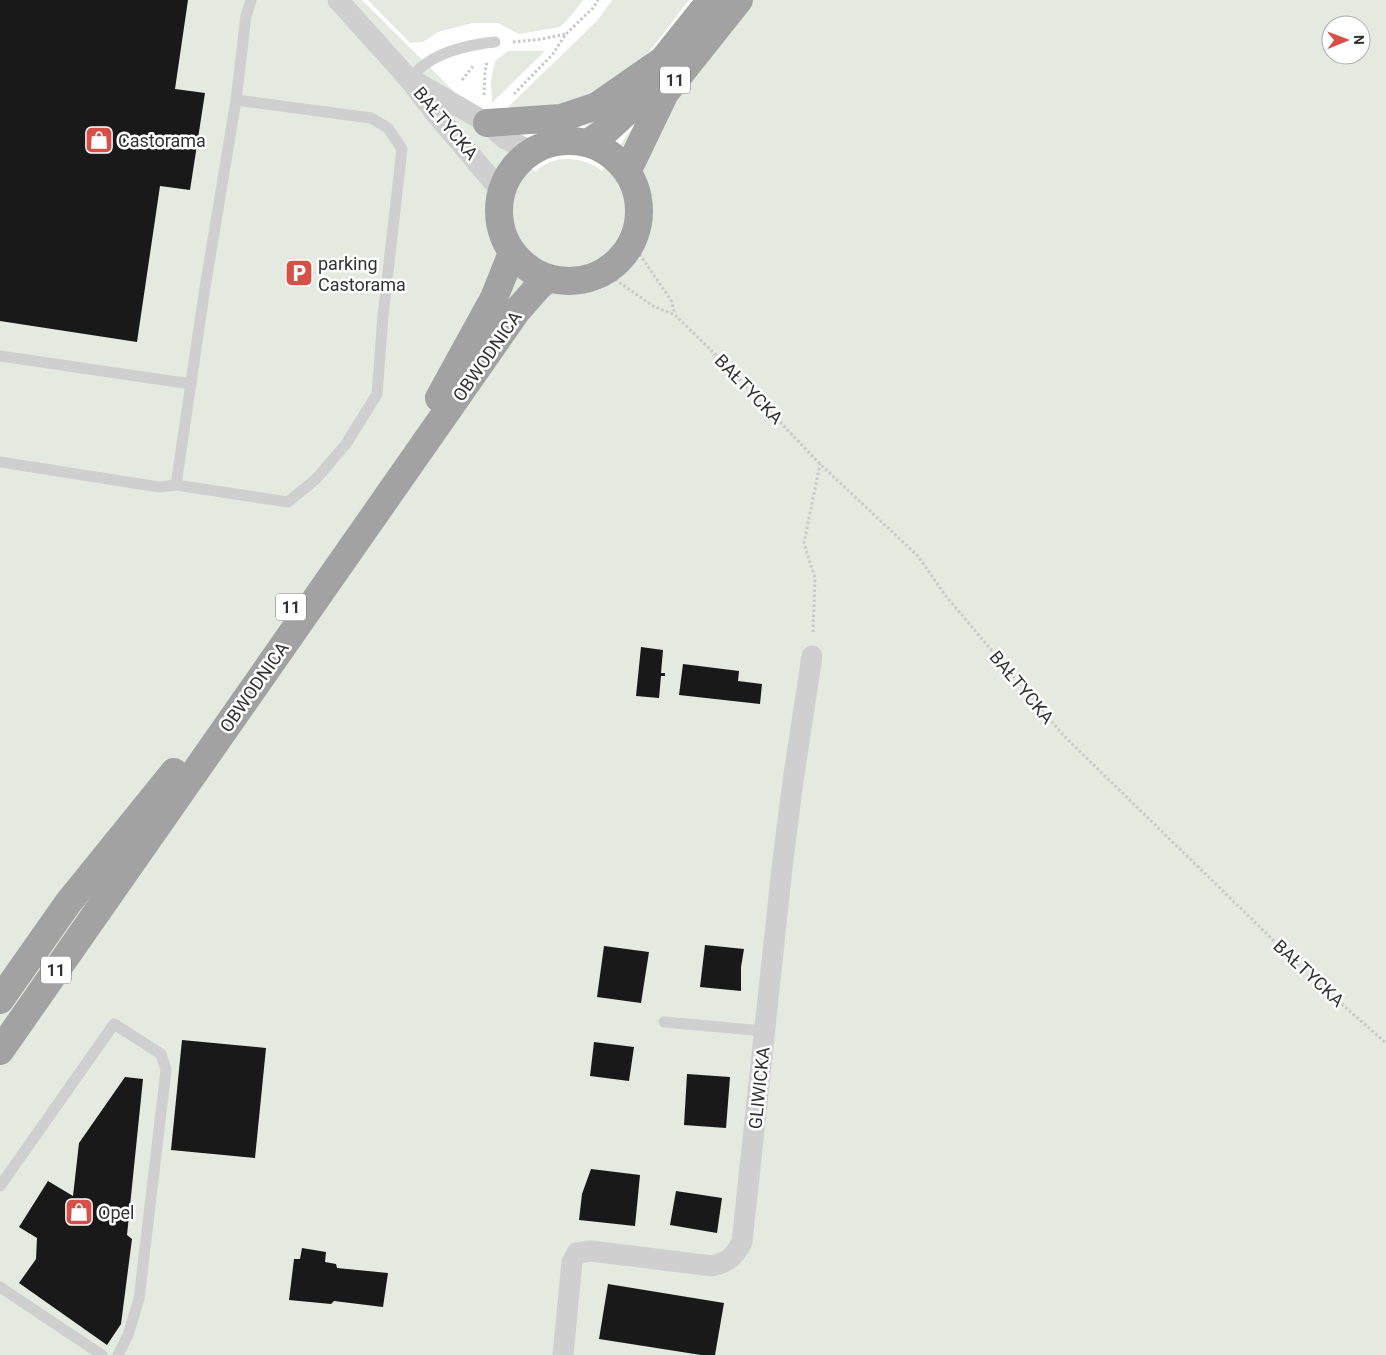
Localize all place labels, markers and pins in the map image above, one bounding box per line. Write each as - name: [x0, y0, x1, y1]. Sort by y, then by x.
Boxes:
- shop icon: Castorama: [84, 125, 114, 155]
- place label: Castorama: [118, 130, 206, 151]
- place label: parking Castorama: [318, 253, 406, 295]
- parking icon: parking Castorama: [284, 258, 314, 288]
- shop icon: Opel: [64, 1197, 94, 1227]
- place label: Opel: [98, 1202, 134, 1223]

